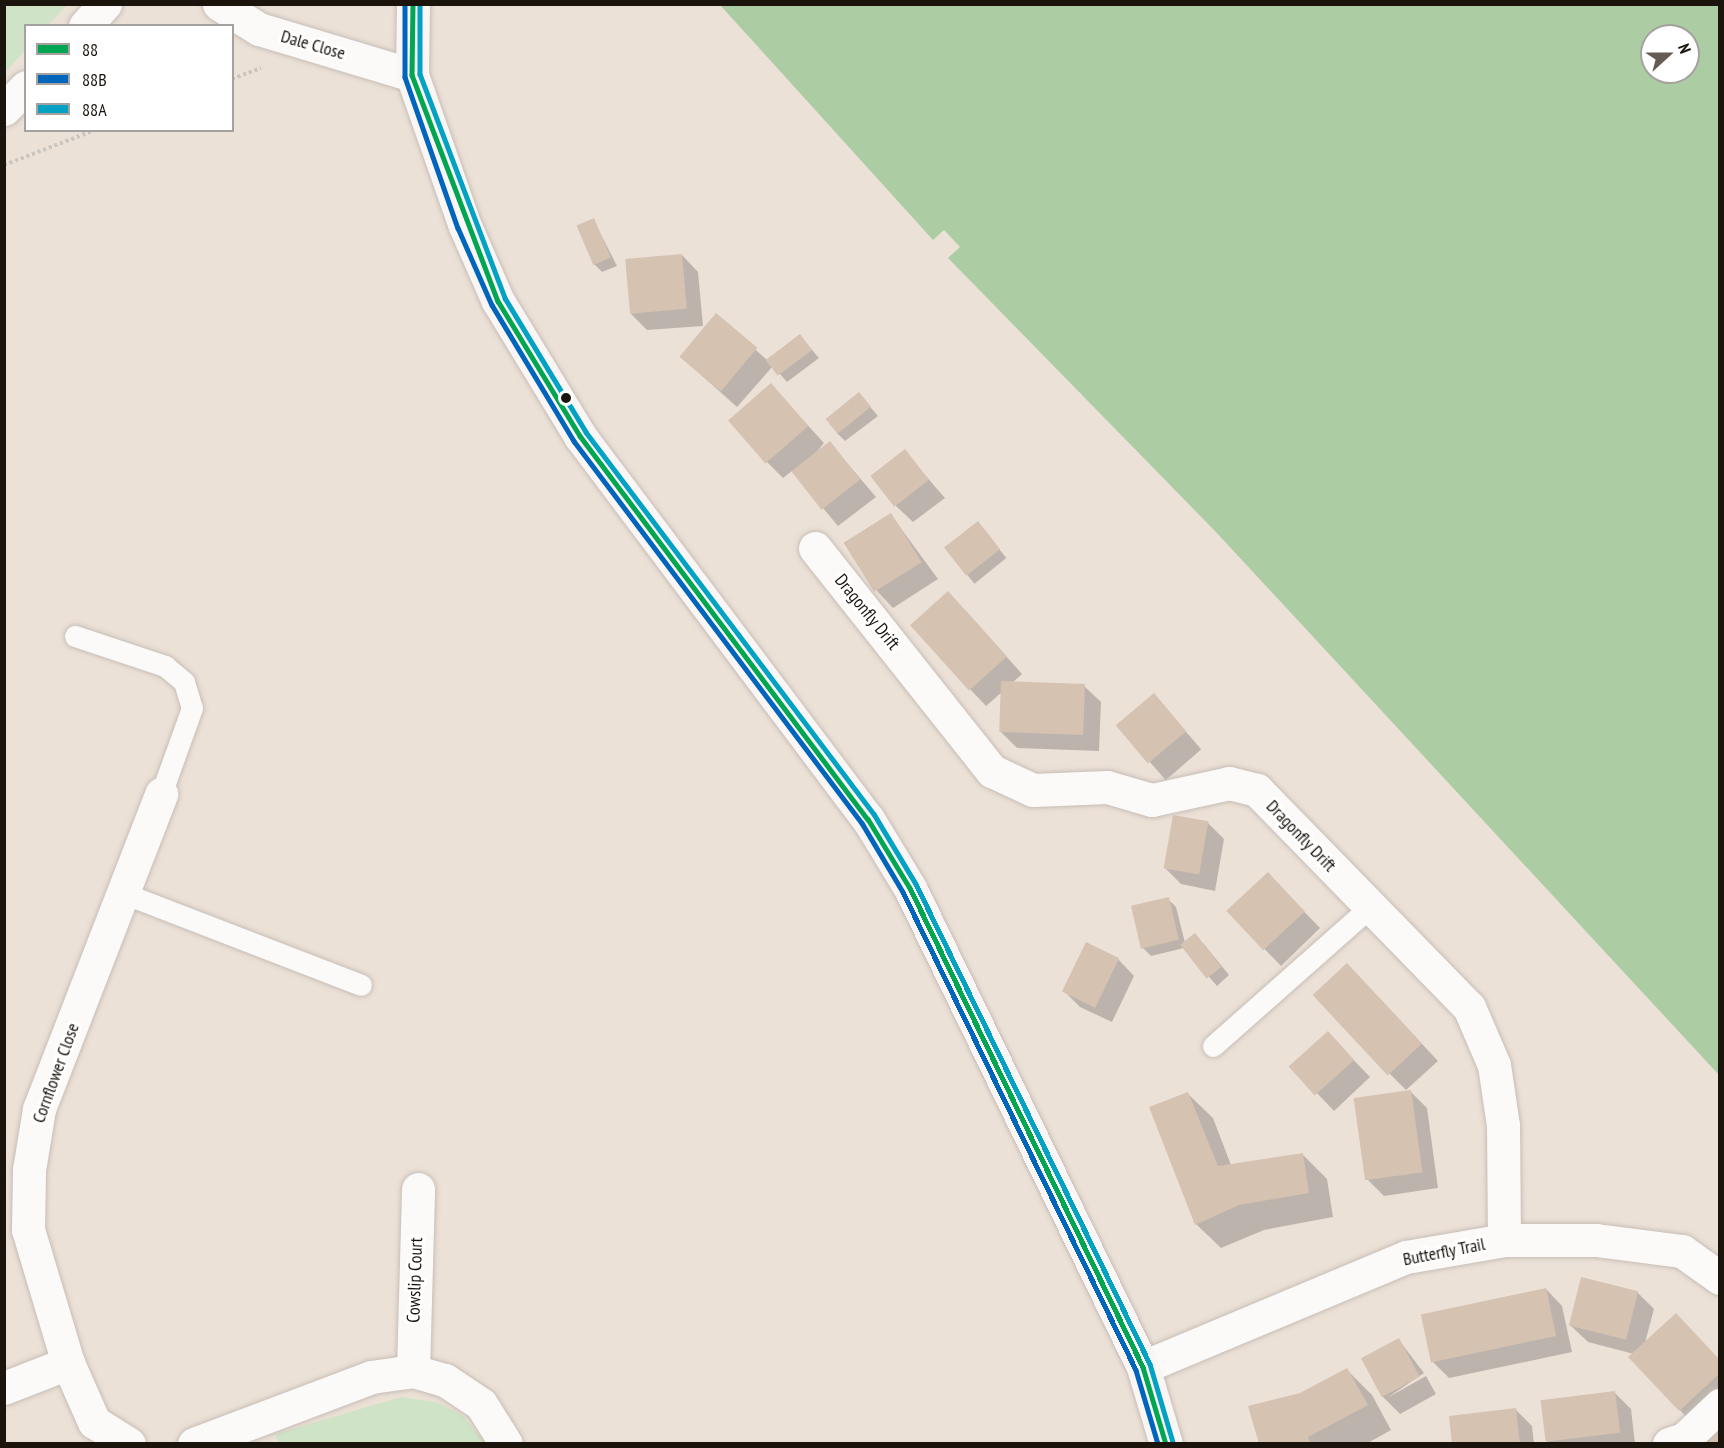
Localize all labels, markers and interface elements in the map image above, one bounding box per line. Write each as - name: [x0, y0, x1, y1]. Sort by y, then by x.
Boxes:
- legend: [24, 24, 234, 132]
- north arrow: [1640, 24, 1700, 84]
- street label: Dale Close: [278, 26, 348, 64]
- text: 88: [82, 38, 98, 61]
- text: N: [1674, 41, 1696, 56]
- text: 88B: [82, 68, 107, 91]
- text: 88A: [82, 98, 107, 121]
- unlabelled marker: [560, 392, 572, 404]
- street label: Dragonfly Drift: [830, 570, 904, 654]
- street label: Dragonfly Drift: [1261, 796, 1341, 876]
- street label: Cornflower Close: [28, 1020, 84, 1126]
- street label: Butterfly Trail: [1401, 1233, 1487, 1271]
- street label: Cowslip Court: [403, 1237, 427, 1323]

